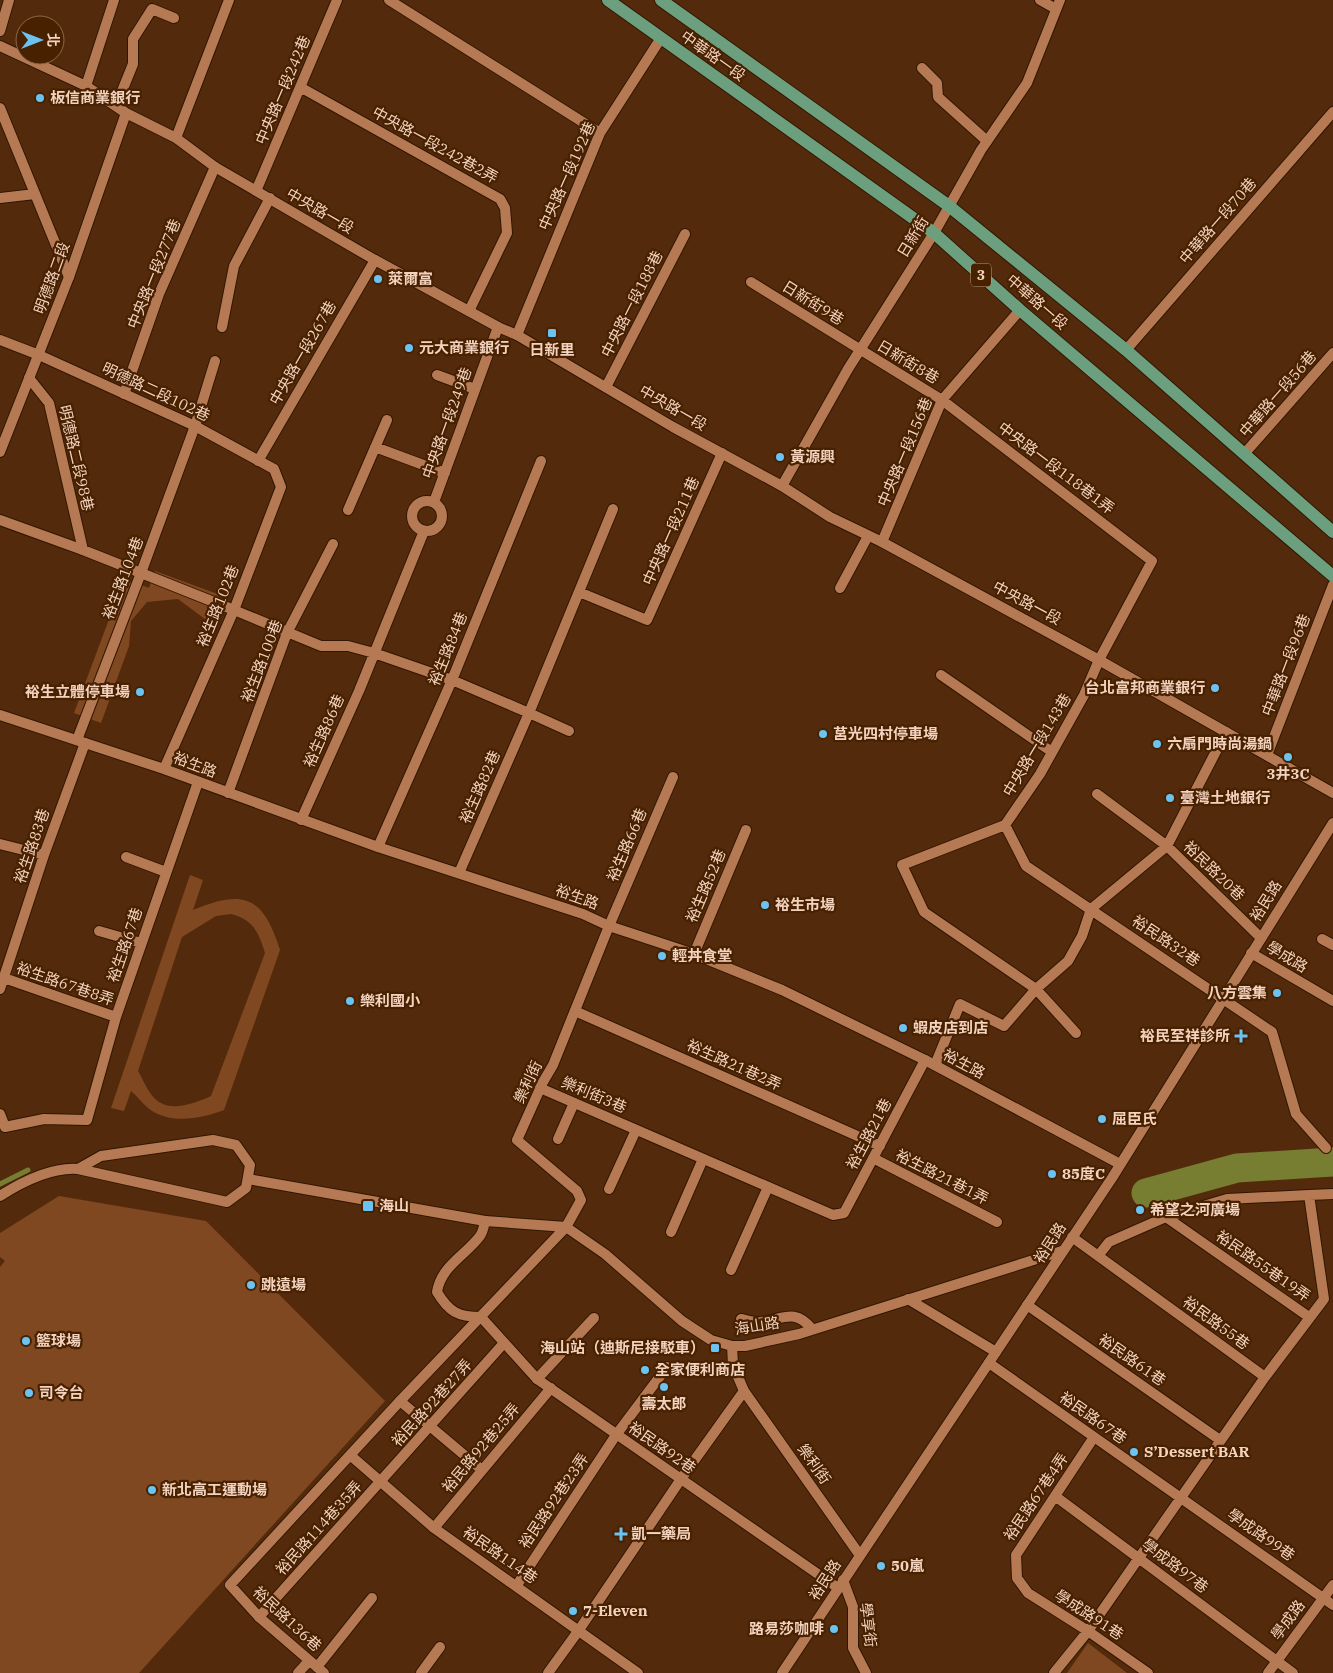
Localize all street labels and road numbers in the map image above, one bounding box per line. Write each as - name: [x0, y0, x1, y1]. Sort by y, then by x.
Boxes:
- street label: 中華路一段: [677, 26, 749, 85]
- street label: 中央路一段242巷: [251, 32, 314, 147]
- street label: 中央路一段242巷2弄: [369, 102, 502, 187]
- street label: 中央路一段192巷: [534, 118, 599, 233]
- street label: 中華路一段70巷: [1175, 174, 1260, 268]
- street label: 中央路一段: [283, 184, 357, 238]
- street label: 日新街: [893, 213, 932, 261]
- street label: 中央路一段277巷: [123, 216, 184, 332]
- street label: 明德路二段: [30, 239, 73, 316]
- street label: 中央路一段188巷: [597, 247, 667, 360]
- road number: 3: [971, 264, 991, 286]
- street label: 中華路一段: [1003, 270, 1072, 333]
- street label: 日新街9巷: [779, 276, 848, 329]
- street label: 中央路一段267巷: [265, 297, 340, 408]
- street label: 日新街8巷: [874, 336, 943, 387]
- street label: 中華路一段56巷: [1235, 347, 1320, 441]
- street label: 明德路二段102巷: [99, 358, 213, 425]
- street label: 中央路一段249巷: [418, 365, 475, 481]
- street label: 中央路一段: [636, 381, 710, 435]
- street label: 中央路一段156巷: [873, 394, 936, 509]
- street label: 明德路二段98巷: [55, 403, 98, 513]
- street label: 中央路一段118巷1弄: [994, 418, 1118, 518]
- street label: 中央路一段211巷: [638, 473, 703, 588]
- street label: 裕生路104巷: [98, 534, 147, 622]
- street label: 裕生路102巷: [192, 562, 243, 650]
- street label: 中央路一段: [990, 577, 1065, 629]
- street label: 裕生路84巷: [424, 609, 471, 689]
- street label: 中華路一段96巷: [1257, 611, 1314, 719]
- street label: 裕生路100巷: [237, 617, 286, 705]
- street label: 中央路一段143巷: [998, 690, 1075, 800]
- street label: 裕生路86巷: [299, 691, 348, 770]
- street label: 裕生路82巷: [455, 747, 504, 826]
- street label: 裕生路: [171, 748, 220, 781]
- street label: 裕生路66巷: [603, 805, 651, 884]
- street label: 裕生路83巷: [10, 806, 53, 886]
- street label: 裕民路20巷: [1180, 837, 1249, 905]
- street label: 裕生路52巷: [682, 846, 730, 925]
- street label: 裕民路: [1246, 877, 1286, 925]
- street label: 裕生路: [553, 880, 602, 913]
- street label: 裕生路67巷: [103, 905, 146, 985]
- street label: 裕民路32巷: [1129, 911, 1204, 970]
- street label: 學成路: [1263, 937, 1311, 976]
- street label: 裕生路67巷8弄: [14, 958, 116, 1009]
- street label: 裕生路21巷2弄: [684, 1035, 785, 1094]
- street label: 裕生路: [940, 1045, 989, 1083]
- street label: 樂利街: [509, 1057, 546, 1106]
- street label: 樂利街3巷: [559, 1072, 630, 1117]
- street label: 裕生路21巷: [842, 1095, 895, 1173]
- street label: 裕生路21巷1弄: [892, 1145, 992, 1208]
- street label: 裕民路: [1029, 1219, 1070, 1267]
- street label: 裕民路55巷19弄: [1212, 1226, 1314, 1305]
- street label: 裕民路55巷: [1179, 1292, 1253, 1353]
- street label: 海山路: [733, 1313, 781, 1338]
- street label: 裕民路61巷: [1095, 1329, 1170, 1390]
- street label: 裕民路92巷27弄: [387, 1355, 476, 1450]
- street label: 裕民路67巷: [1056, 1387, 1131, 1448]
- street label: 裕民路92巷25弄: [438, 1399, 524, 1496]
- street label: 裕民路92巷: [625, 1417, 700, 1478]
- street label: 樂利街: [794, 1440, 835, 1488]
- street label: 裕民路92巷23弄: [515, 1449, 593, 1552]
- street label: 裕民路67巷4弄: [999, 1449, 1072, 1544]
- street label: 裕民路114巷35弄: [271, 1477, 366, 1579]
- street label: 學成路99巷: [1224, 1504, 1299, 1565]
- street label: 裕民路114巷: [459, 1522, 541, 1587]
- street label: 學成路97巷: [1138, 1535, 1212, 1597]
- street label: 裕民路: [804, 1556, 845, 1604]
- street label: 裕民路136巷: [249, 1582, 326, 1655]
- street label: 學成路91巷: [1051, 1585, 1127, 1644]
- street label: 學成路: [1266, 1596, 1309, 1643]
- street label: 學享街: [856, 1601, 881, 1648]

